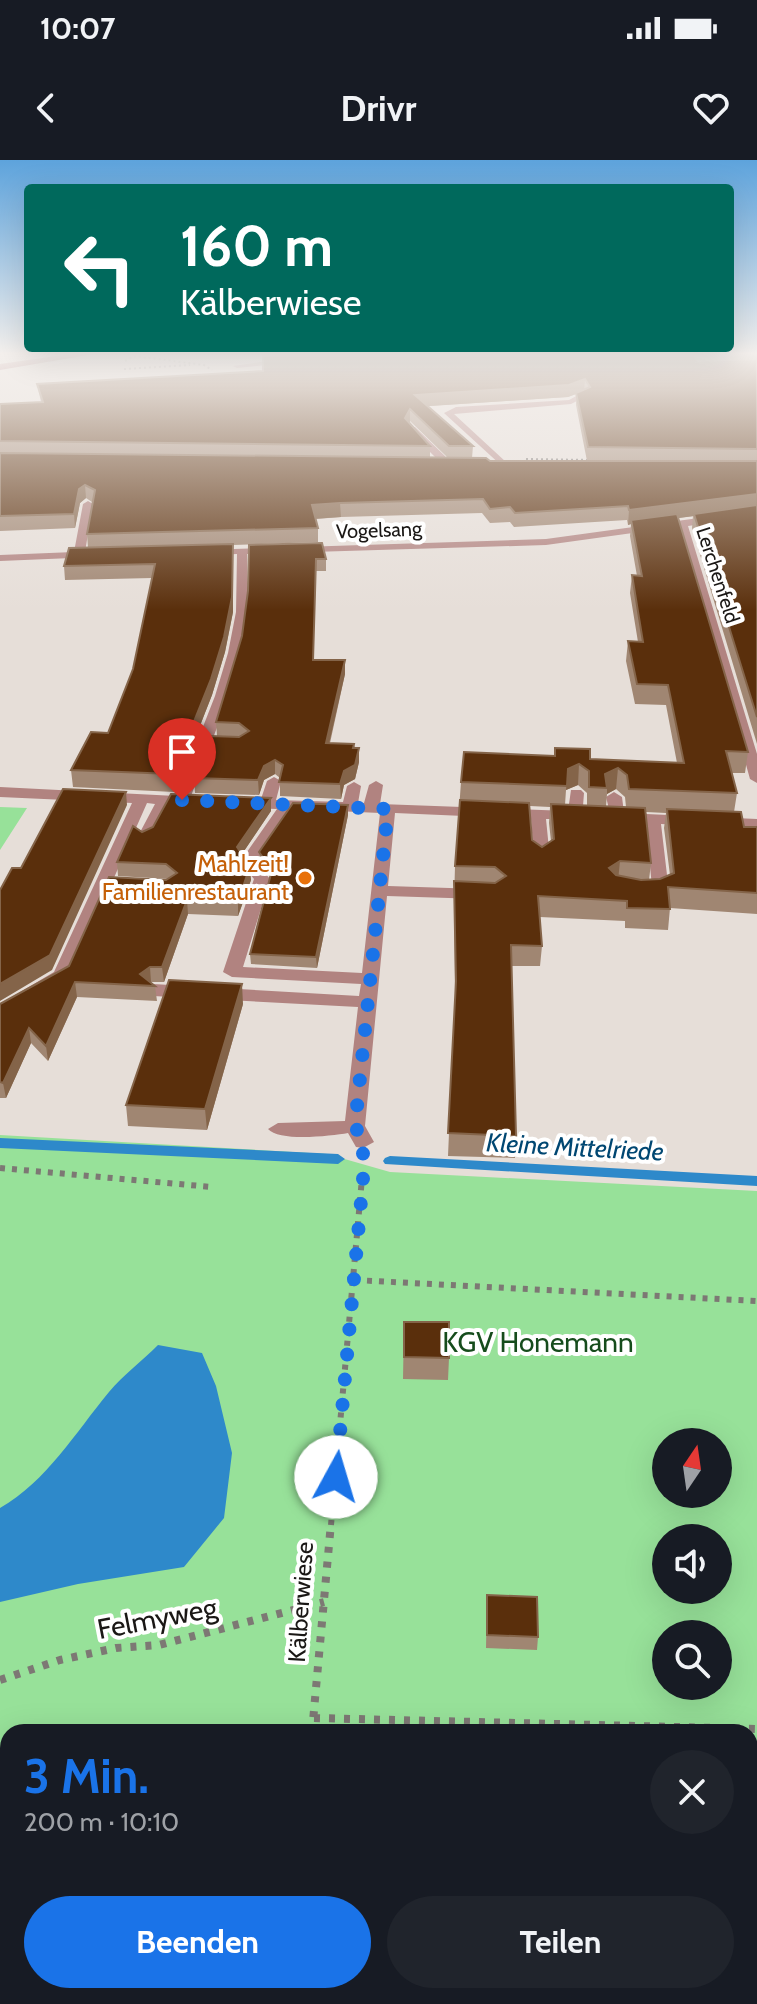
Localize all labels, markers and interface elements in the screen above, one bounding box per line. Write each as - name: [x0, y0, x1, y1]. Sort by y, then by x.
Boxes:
- text: 10:07: [40, 10, 115, 47]
- icon: back: [24, 86, 68, 130]
- text: Drivr: [341, 86, 416, 130]
- icon: heart: [689, 86, 733, 130]
- text: 160 m: [180, 212, 333, 280]
- icon: left: [48, 216, 152, 320]
- text: Kälberwiese: [180, 280, 361, 324]
- street label: Vogelsang: [336, 516, 423, 543]
- street label: Lerchenfeld: [691, 524, 745, 626]
- pin: [148, 718, 216, 800]
- icon: arrive: [160, 730, 204, 774]
- place label: Mahlzeit! Familienrestaurant: [102, 849, 289, 906]
- marker: Mahlzeit! Familienrestaurant: [296, 869, 314, 887]
- water label: Kleine Mittelriede: [485, 1126, 665, 1168]
- park label: KGV Honemann: [442, 1325, 634, 1359]
- north arrow: [652, 1428, 732, 1508]
- map controls: [652, 1428, 732, 1700]
- position arrow: [294, 1435, 378, 1519]
- button: sound: [652, 1524, 732, 1604]
- street label: Kälberwiese: [282, 1541, 319, 1663]
- street label: Felmyweg: [94, 1590, 221, 1646]
- button: search: [652, 1620, 732, 1700]
- text: 3 Min.: [24, 1747, 149, 1805]
- button: close: [650, 1750, 734, 1834]
- text: 200 m · 10:10: [24, 1806, 179, 1838]
- button: Beenden: [24, 1896, 371, 1988]
- button: Teilen: [387, 1896, 734, 1988]

